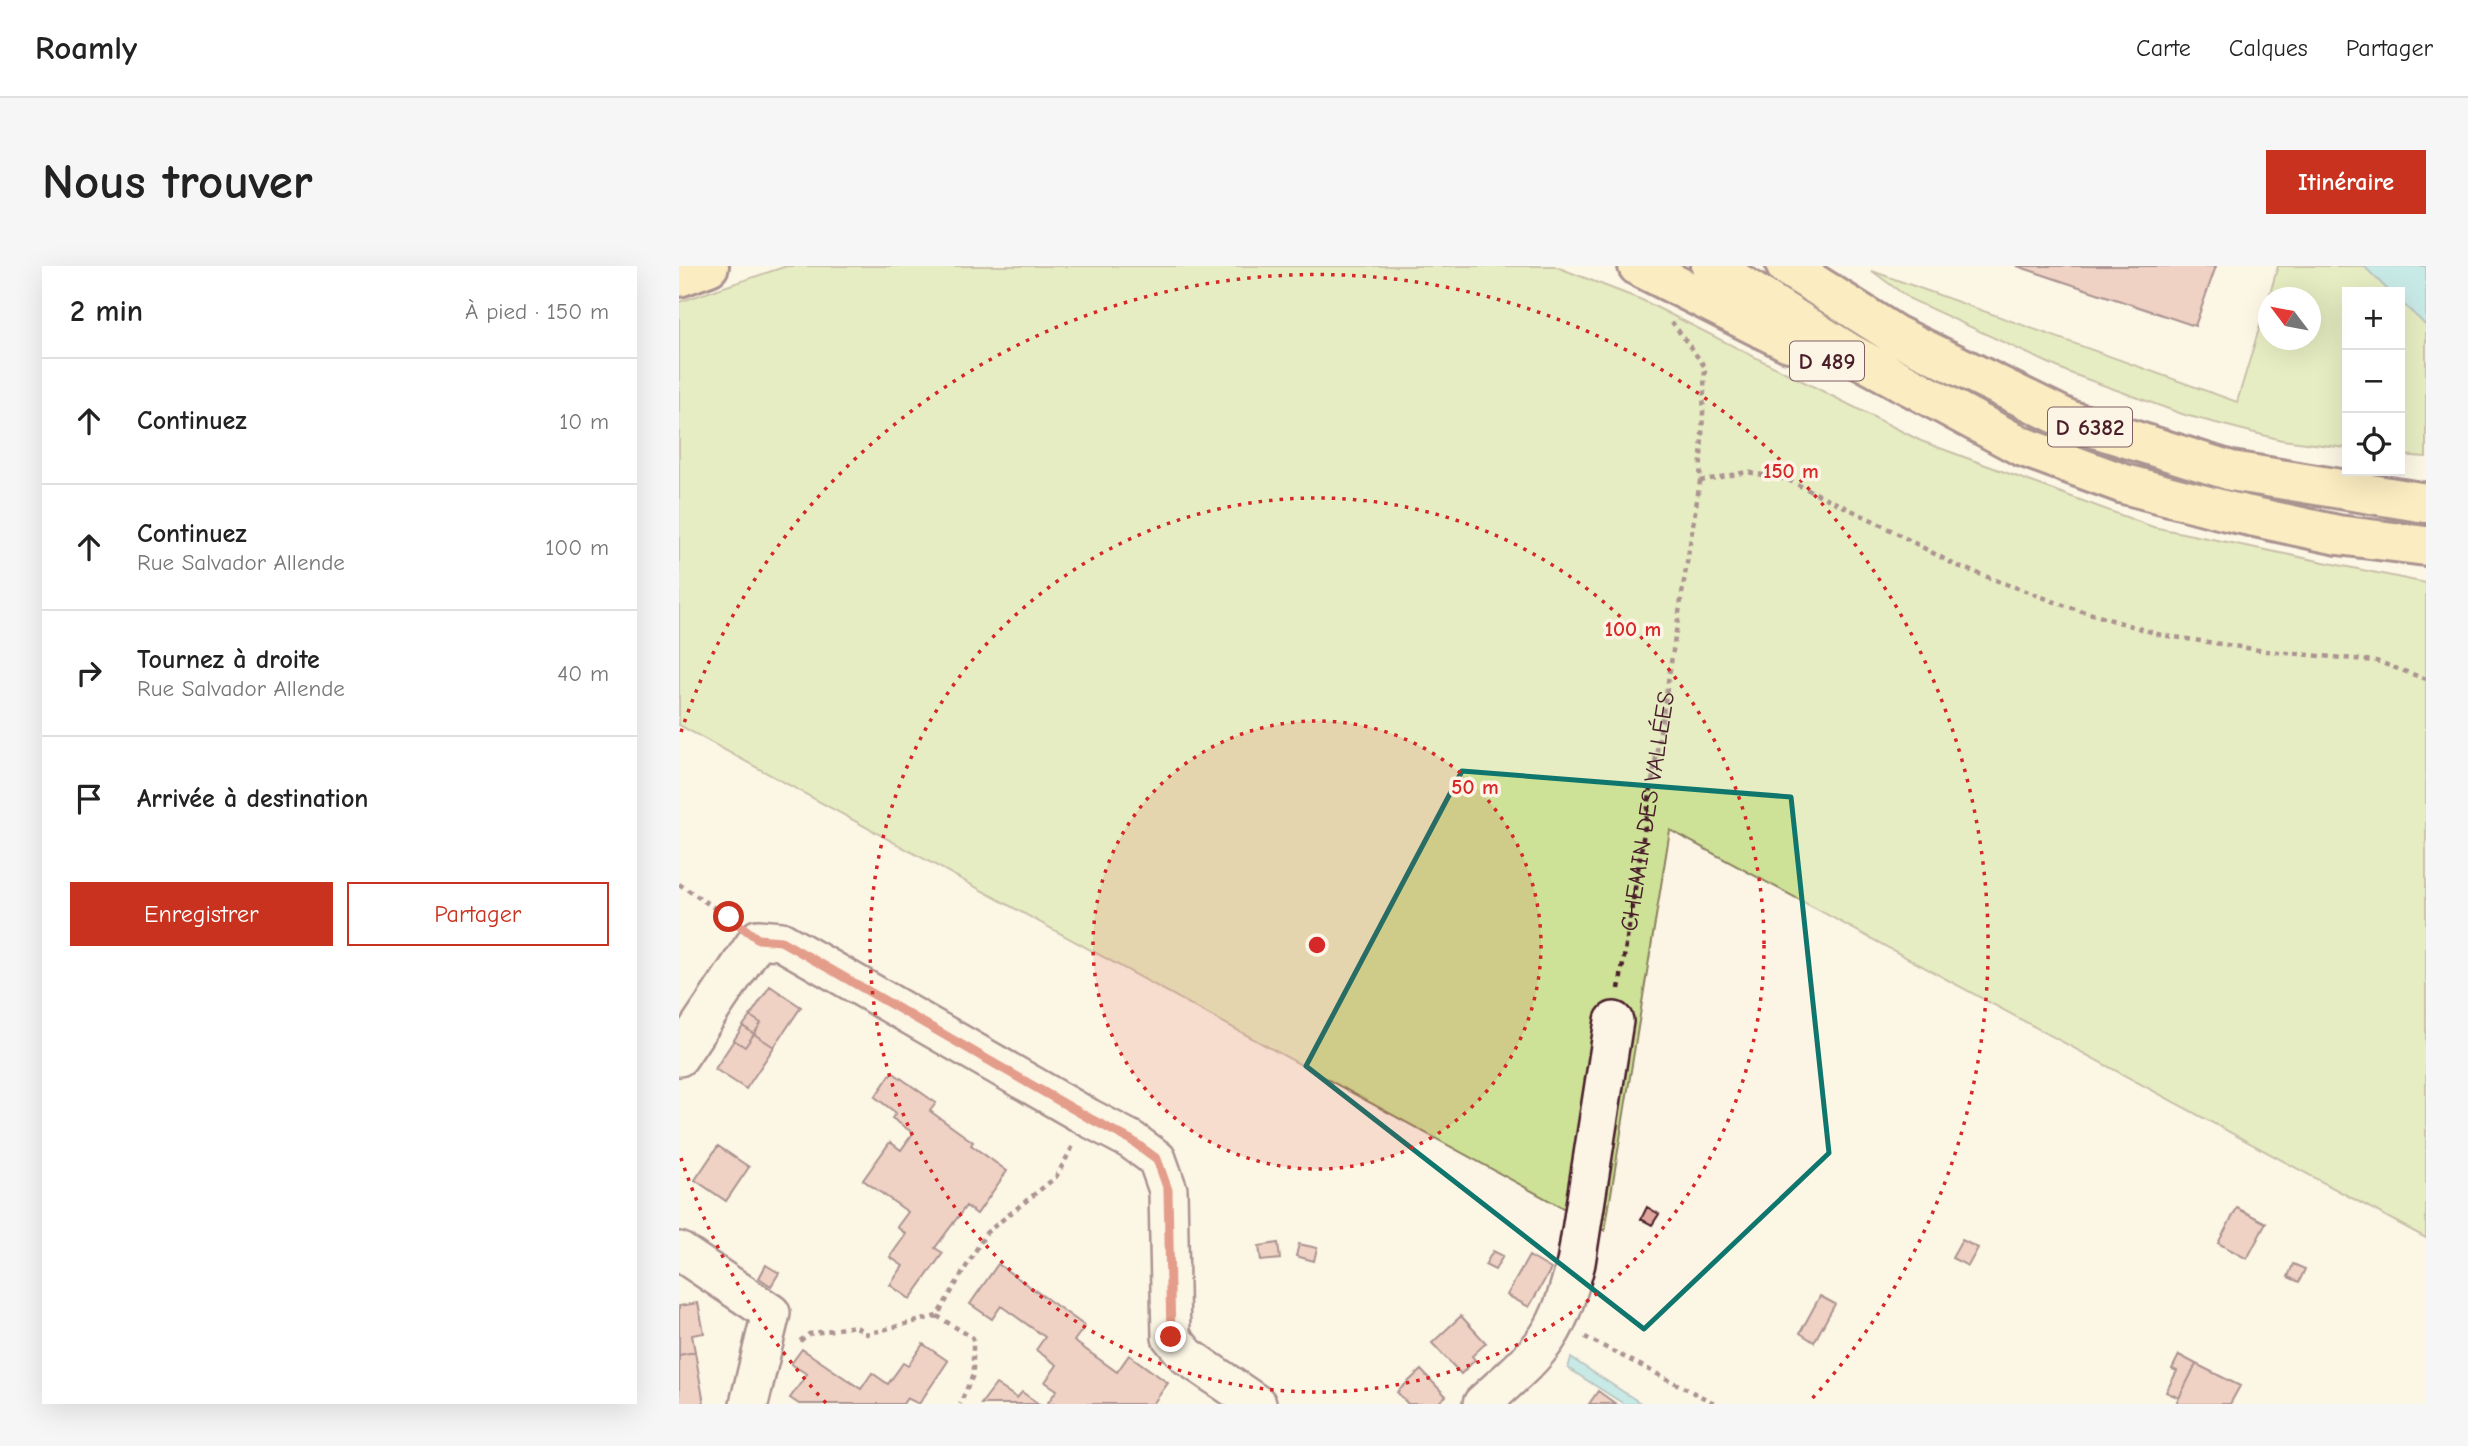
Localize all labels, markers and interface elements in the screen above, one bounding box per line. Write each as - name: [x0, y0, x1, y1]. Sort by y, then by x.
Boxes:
- text: Roamly: [35, 29, 137, 67]
- text: Carte: [2136, 34, 2191, 62]
- text: Calques: [2229, 34, 2308, 62]
- text: Partager: [2346, 34, 2433, 62]
- button: Itinéraire: [2266, 150, 2426, 214]
- text: Nous trouver: [42, 154, 313, 210]
- north arrow: [2258, 287, 2321, 350]
- map controls: [2342, 287, 2405, 476]
- button: +: [2342, 287, 2405, 350]
- text: 2 min: [70, 294, 143, 329]
- text: À pied · 150 m: [465, 298, 609, 325]
- road number: D 489: [1790, 342, 1864, 380]
- button: −: [2342, 350, 2405, 413]
- icon: ahead: [70, 402, 108, 440]
- text: Continuez: [137, 406, 247, 436]
- text: 10 m: [559, 408, 609, 435]
- road number: D 6382: [2048, 408, 2132, 446]
- button: locate: [2342, 413, 2405, 476]
- text: 150 m: [1763, 459, 1819, 483]
- text: Continuez: [137, 519, 247, 549]
- icon: ahead: [70, 528, 108, 566]
- text: 100 m: [545, 534, 609, 561]
- text: Rue Salvador Allende: [137, 549, 345, 576]
- text: 100 m: [1605, 617, 1661, 641]
- text: Tournez à droite: [137, 645, 320, 675]
- icon: right: [70, 654, 108, 692]
- text: 40 m: [557, 660, 609, 687]
- text: Rue Salvador Allende: [137, 675, 345, 702]
- street label: CHEMIN DES VALLÉES: [1614, 689, 1680, 933]
- text: 50 m: [1451, 775, 1499, 799]
- icon: arrive: [70, 780, 108, 818]
- text: Arrivée à destination: [137, 784, 368, 814]
- button: Enregistrer: [70, 882, 333, 946]
- button: Partager: [347, 882, 609, 946]
- route start: [713, 901, 744, 932]
- centre of rings: [1305, 933, 1329, 957]
- route end: [1155, 1321, 1186, 1352]

